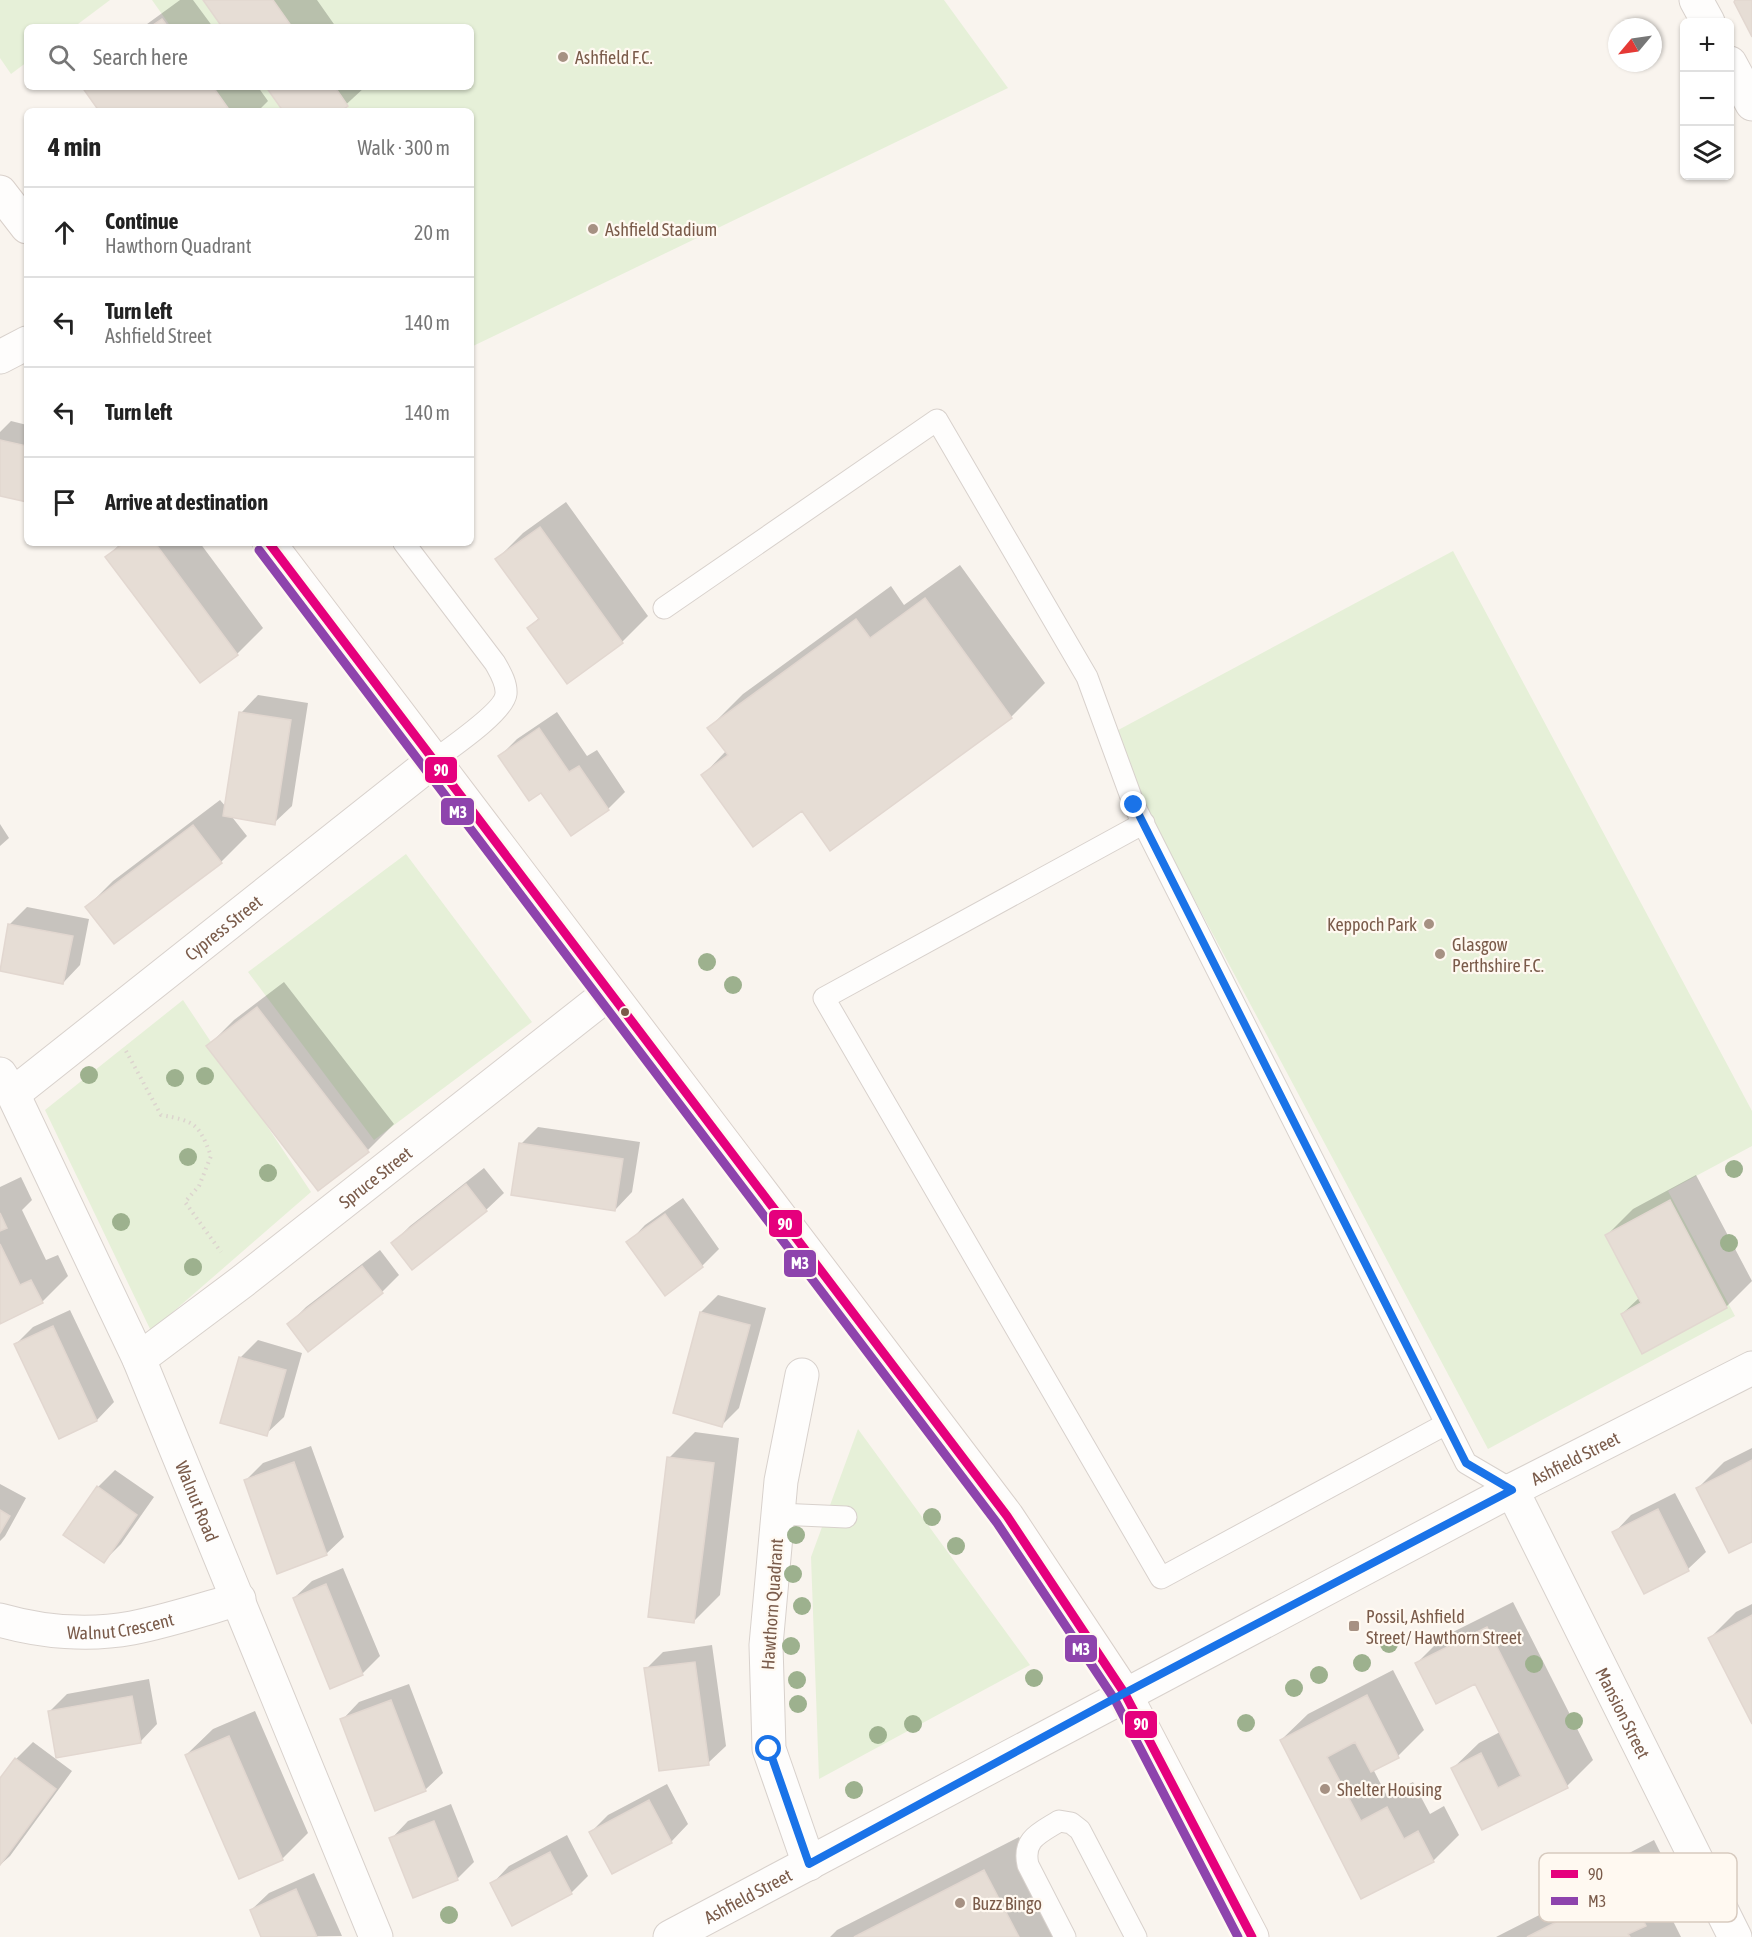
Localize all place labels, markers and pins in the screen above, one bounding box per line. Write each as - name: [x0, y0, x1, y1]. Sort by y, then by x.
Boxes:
- place label: Ashfield F.C.: [575, 47, 653, 68]
- marker: Ashfield F.C.: [556, 50, 570, 64]
- place label: Ashfield Stadium: [605, 219, 717, 240]
- marker: Ashfield Stadium: [586, 222, 600, 236]
- place label: Keppoch Park: [1327, 914, 1417, 935]
- marker: Keppoch Park: [1422, 917, 1436, 931]
- place label: Glasgow Perthshire F.C.: [1452, 934, 1544, 976]
- marker: Glasgow Perthshire F.C.: [1433, 947, 1447, 961]
- unlabelled marker: [619, 1006, 631, 1018]
- place label: Possil, Ashfield Street/ Hawthorn Street: [1366, 1606, 1522, 1648]
- marker: Possil, Ashfield Street/ Hawthorn Street: [1347, 1619, 1361, 1633]
- place label: Shelter Housing: [1337, 1779, 1442, 1800]
- marker: Shelter Housing: [1318, 1782, 1332, 1796]
- place label: Buzz Bingo: [972, 1893, 1042, 1914]
- marker: Buzz Bingo: [953, 1896, 967, 1910]

